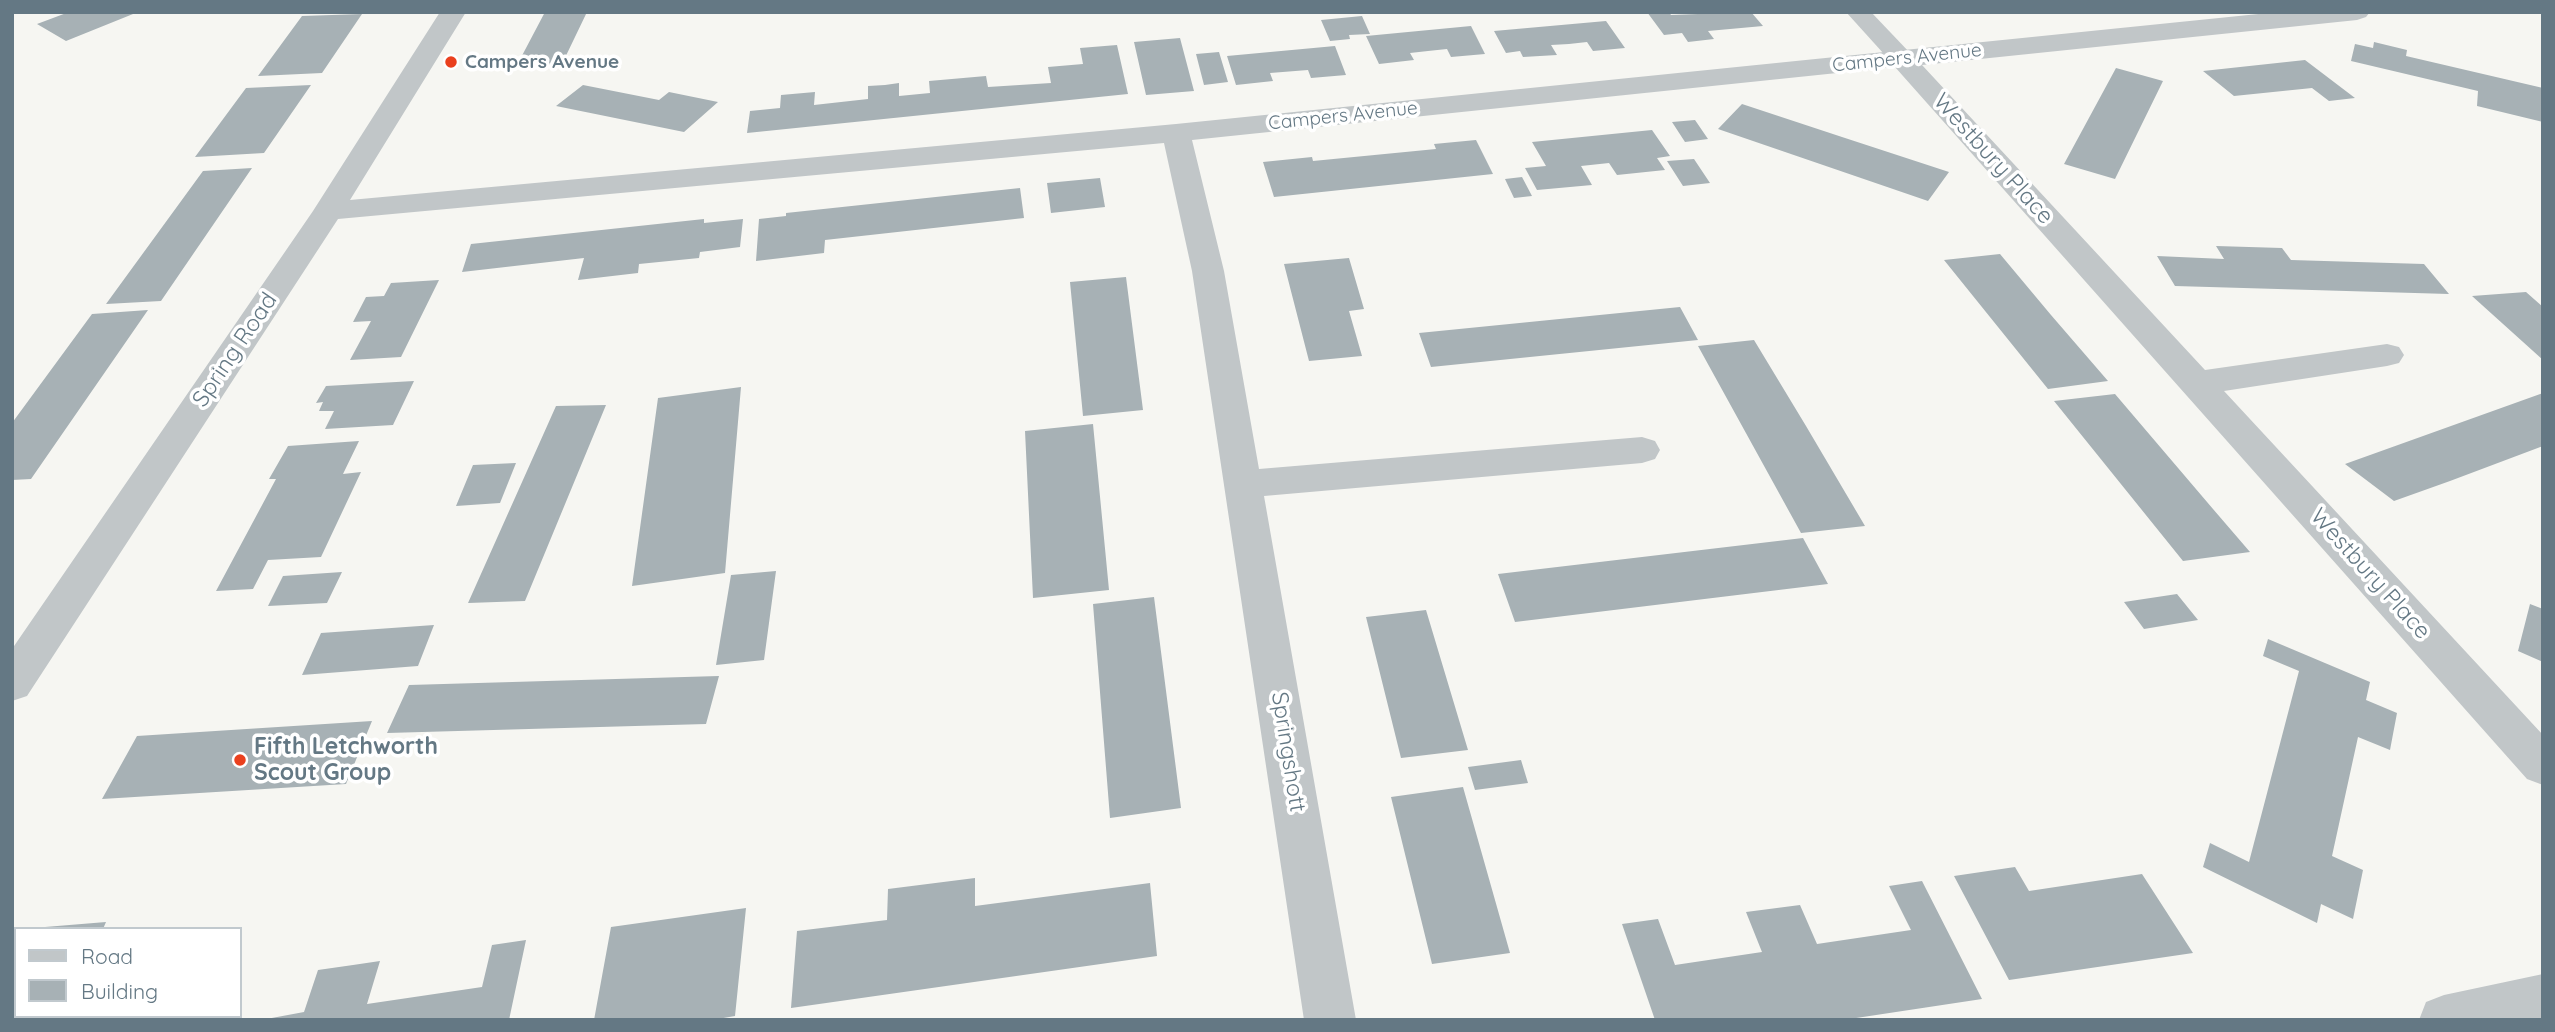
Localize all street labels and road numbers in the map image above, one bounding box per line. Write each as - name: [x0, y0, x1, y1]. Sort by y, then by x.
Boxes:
- street label: Campers Avenue: [1831, 39, 1983, 77]
- street label: Westbury Place: [1927, 88, 2059, 230]
- street label: Campers Avenue: [1267, 97, 1419, 135]
- street label: Spring Road: [187, 288, 283, 412]
- street label: Westbury Place: [2304, 503, 2436, 645]
- street label: Springshott: [1265, 690, 1311, 814]

